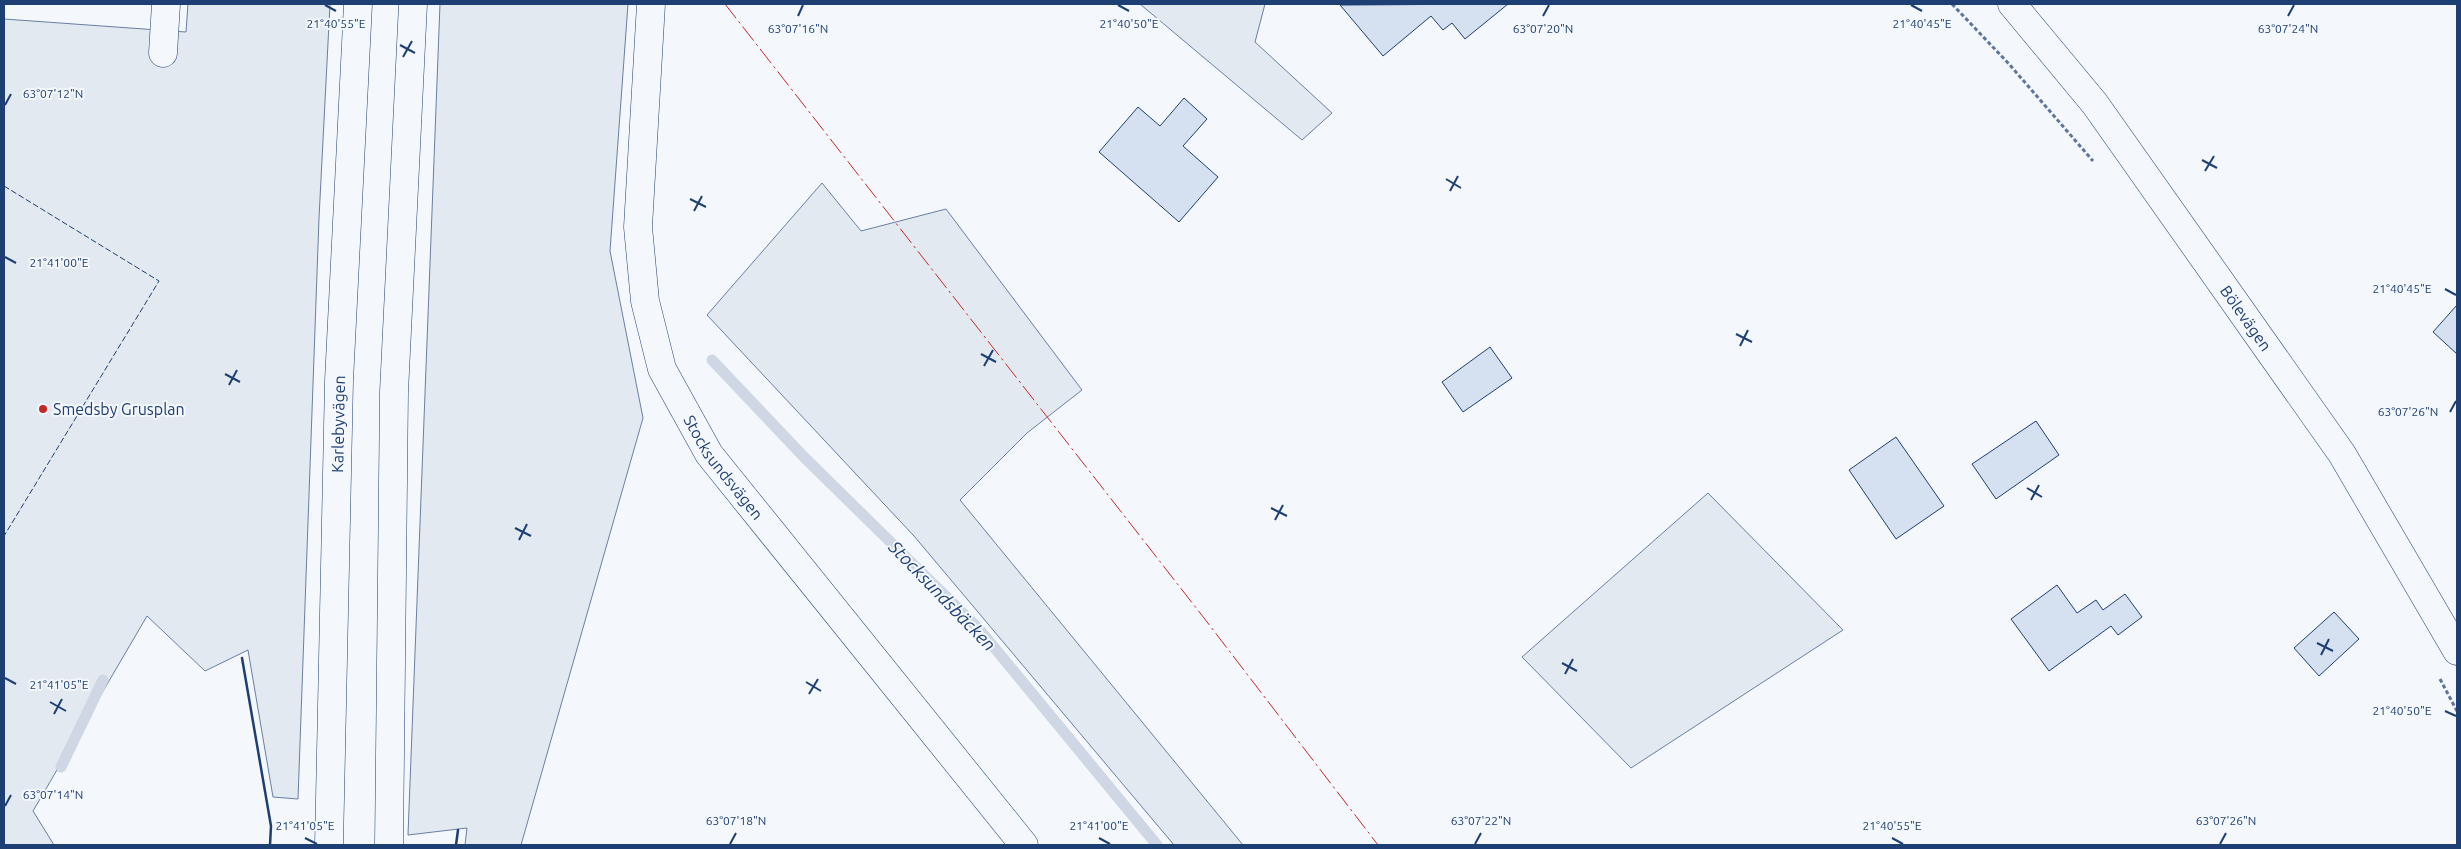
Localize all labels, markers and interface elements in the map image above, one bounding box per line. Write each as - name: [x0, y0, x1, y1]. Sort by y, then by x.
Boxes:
- text: 21°40'55"E: [307, 17, 366, 30]
- text: 21°40'50"E: [1100, 17, 1159, 30]
- text: 21°40'45"E: [1893, 17, 1952, 30]
- text: 63°07'16"N: [768, 22, 828, 35]
- text: 63°07'20"N: [1513, 22, 1573, 35]
- text: 63°07'24"N: [2258, 22, 2318, 35]
- text: 63°07'12"N: [23, 87, 83, 100]
- text: 21°41'00"E: [30, 256, 89, 269]
- street label: Bölevägen: [2217, 282, 2275, 354]
- text: 21°40'45"E: [2373, 282, 2432, 295]
- street label: Karlebyvägen: [328, 375, 348, 473]
- place label: Smedsby Grusplan: [53, 400, 185, 418]
- marker: Smedsby Grusplan: [37, 403, 49, 415]
- text: 63°07'26"N: [2378, 405, 2438, 418]
- street label: Stocksundsvägen: [680, 412, 767, 523]
- water label: Stocksundsbäcken: [885, 536, 1000, 654]
- text: 21°41'05"E: [30, 678, 89, 691]
- text: 21°40'50"E: [2373, 704, 2432, 717]
- text: 63°07'14"N: [23, 788, 83, 801]
- text: 63°07'18"N: [706, 814, 766, 827]
- text: 63°07'22"N: [1451, 814, 1511, 827]
- text: 63°07'26"N: [2196, 814, 2256, 827]
- text: 21°41'05"E: [276, 819, 335, 832]
- text: 21°41'00"E: [1070, 819, 1129, 832]
- text: 21°40'55"E: [1863, 819, 1922, 832]

